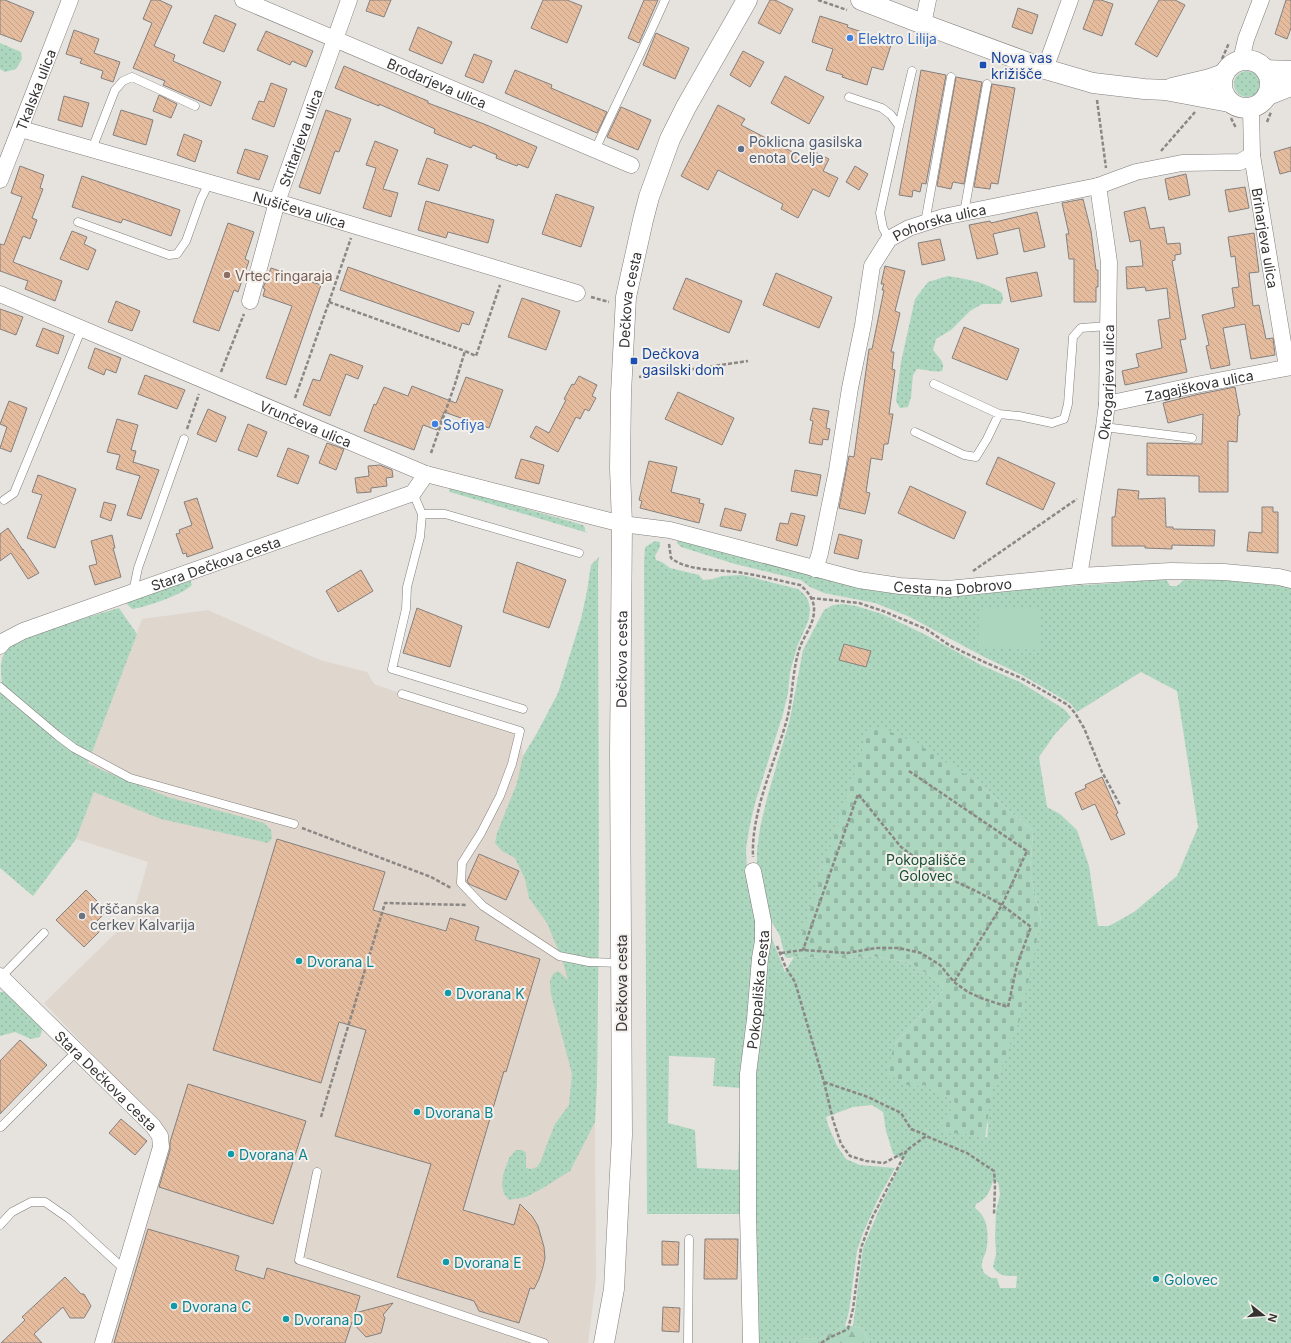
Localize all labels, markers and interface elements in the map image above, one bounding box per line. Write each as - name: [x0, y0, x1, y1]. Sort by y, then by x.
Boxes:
- place label: Elektro Lilija: [858, 30, 937, 47]
- marker: Elektro Lilija: [845, 33, 855, 43]
- street label: Tkalska ulica: [12, 46, 59, 133]
- place label: Nova vas križišče: [991, 49, 1052, 82]
- street label: Brodarjeva ulica: [385, 54, 490, 111]
- marker: Nova vas križišče: [978, 60, 988, 70]
- street label: Stritarjeva ulica: [275, 86, 325, 189]
- place label: Poklicna gasilska enota Celje: [749, 133, 862, 166]
- marker: Poklicna gasilska enota Celje: [736, 144, 746, 154]
- street label: Brinarjeva ulica: [1249, 186, 1282, 289]
- street label: Nušičeva ulica: [251, 187, 348, 231]
- street label: Pohorska ulica: [889, 200, 987, 244]
- street label: Dečkova cesta: [615, 250, 644, 348]
- place label: Vrtec ringaraja: [235, 267, 333, 284]
- marker: Vrtec ringaraja: [222, 270, 232, 280]
- street label: Okrogarjeva ulica: [1093, 324, 1117, 441]
- place label: Dečkova gasilski dom: [642, 345, 724, 378]
- marker: Dečkova gasilski dom: [629, 356, 639, 366]
- street label: Zagajškova ulica: [1143, 366, 1255, 404]
- street label: Vrunčeva ulica: [257, 396, 354, 450]
- place label: Sofiya: [443, 416, 485, 433]
- marker: Sofiya: [430, 419, 440, 429]
- street label: Stara Dečkova cesta: [148, 532, 282, 594]
- street label: Cesta na Dobrovo: [892, 574, 1013, 598]
- street label: Dečkova cesta: [612, 610, 630, 708]
- park label: Pokopališče Golovec: [886, 851, 966, 884]
- place label: Krščanska cerkev Kalvarija: [90, 900, 195, 933]
- marker: Krščanska cerkev Kalvarija: [77, 911, 87, 921]
- street label: Pokopališka cesta: [743, 930, 772, 1050]
- street label: Dečkova cesta: [613, 934, 630, 1032]
- place label: Dvorana L: [307, 953, 374, 970]
- marker: Dvorana L: [294, 956, 304, 966]
- place label: Dvorana K: [456, 985, 525, 1002]
- marker: Dvorana K: [443, 988, 453, 998]
- street label: Stara Dečkova cesta: [52, 1027, 161, 1134]
- place label: Dvorana B: [425, 1104, 493, 1121]
- marker: Dvorana B: [412, 1107, 422, 1117]
- place label: Dvorana A: [239, 1146, 308, 1163]
- marker: Dvorana A: [226, 1149, 236, 1159]
- place label: Dvorana E: [454, 1254, 522, 1271]
- marker: Dvorana E: [441, 1257, 451, 1267]
- place label: Golovec: [1164, 1271, 1218, 1288]
- marker: Golovec: [1151, 1274, 1161, 1284]
- north arrow: [1243, 1295, 1283, 1335]
- place label: Dvorana C: [182, 1298, 252, 1315]
- marker: Dvorana C: [169, 1301, 179, 1311]
- place label: Dvorana D: [294, 1311, 363, 1328]
- text: N: [1265, 1312, 1280, 1324]
- marker: Dvorana D: [281, 1314, 291, 1324]

